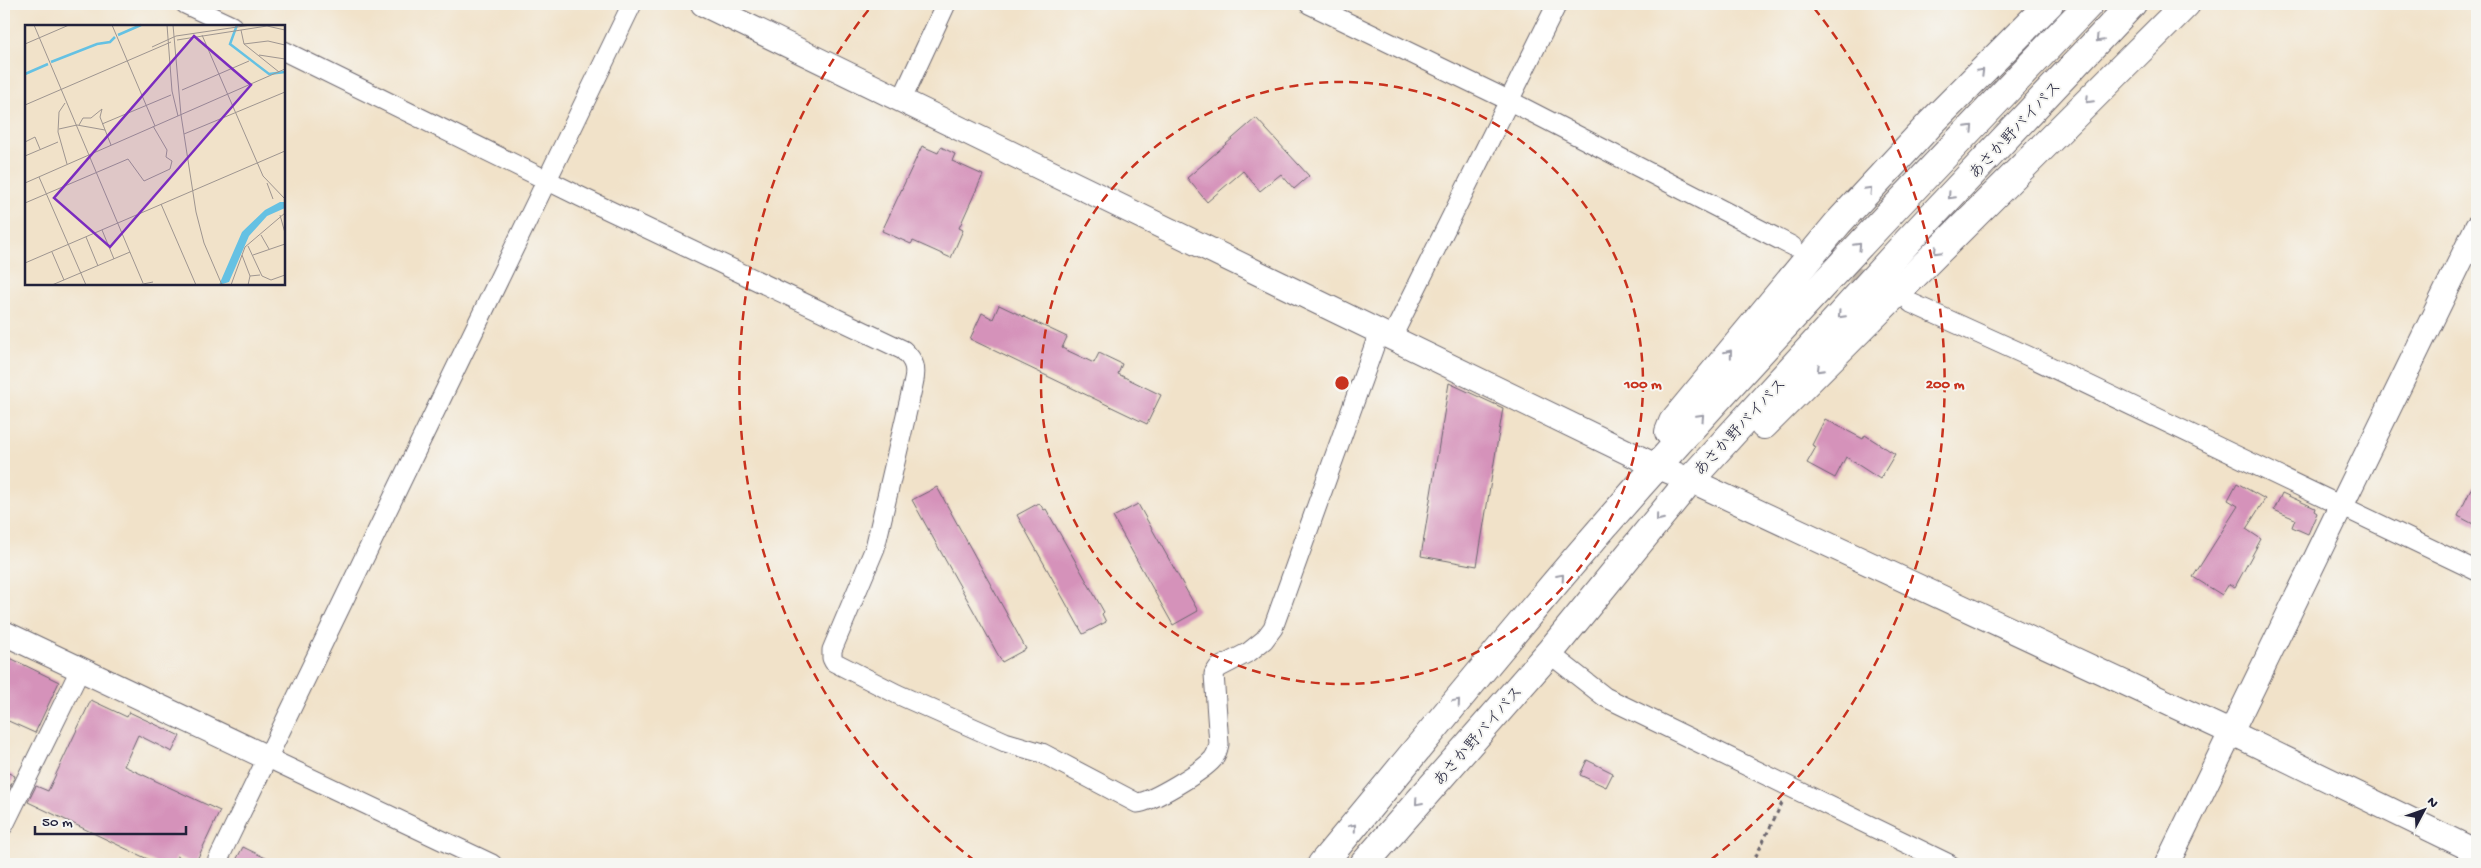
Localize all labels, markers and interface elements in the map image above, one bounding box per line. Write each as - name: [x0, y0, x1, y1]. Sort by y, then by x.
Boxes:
- inset map: [25, 25, 285, 285]
- one-way arrow: [2096, 34, 2105, 43]
- one-way arrow: [1975, 69, 1984, 78]
- street label: あさか野バイパス: [1966, 78, 2067, 184]
- one-way arrow: [2086, 94, 2095, 103]
- one-way arrow: [1964, 125, 1973, 134]
- one-way arrow: [1863, 186, 1872, 195]
- one-way arrow: [1948, 190, 1957, 199]
- one-way arrow: [1852, 243, 1861, 252]
- one-way arrow: [1934, 246, 1943, 255]
- one-way arrow: [1838, 310, 1847, 319]
- one-way arrow: [1724, 350, 1732, 359]
- one-way arrow: [1817, 363, 1826, 372]
- centre of rings: [1333, 374, 1351, 392]
- street label: あさか野バイパス: [1691, 375, 1792, 481]
- text: 100 m: [1623, 376, 1662, 394]
- text: 200 m: [1926, 376, 1965, 394]
- one-way arrow: [1695, 414, 1704, 423]
- one-way arrow: [1656, 512, 1665, 521]
- one-way arrow: [1556, 574, 1565, 583]
- street label: あさか野バイパス: [1430, 683, 1528, 791]
- one-way arrow: [1451, 698, 1460, 707]
- north arrow: [2398, 786, 2448, 836]
- text: N: [2423, 794, 2441, 812]
- one-way arrow: [1415, 796, 1424, 805]
- scale bar: [35, 803, 186, 835]
- text: 50 m: [42, 814, 73, 832]
- one-way arrow: [1347, 823, 1356, 832]

